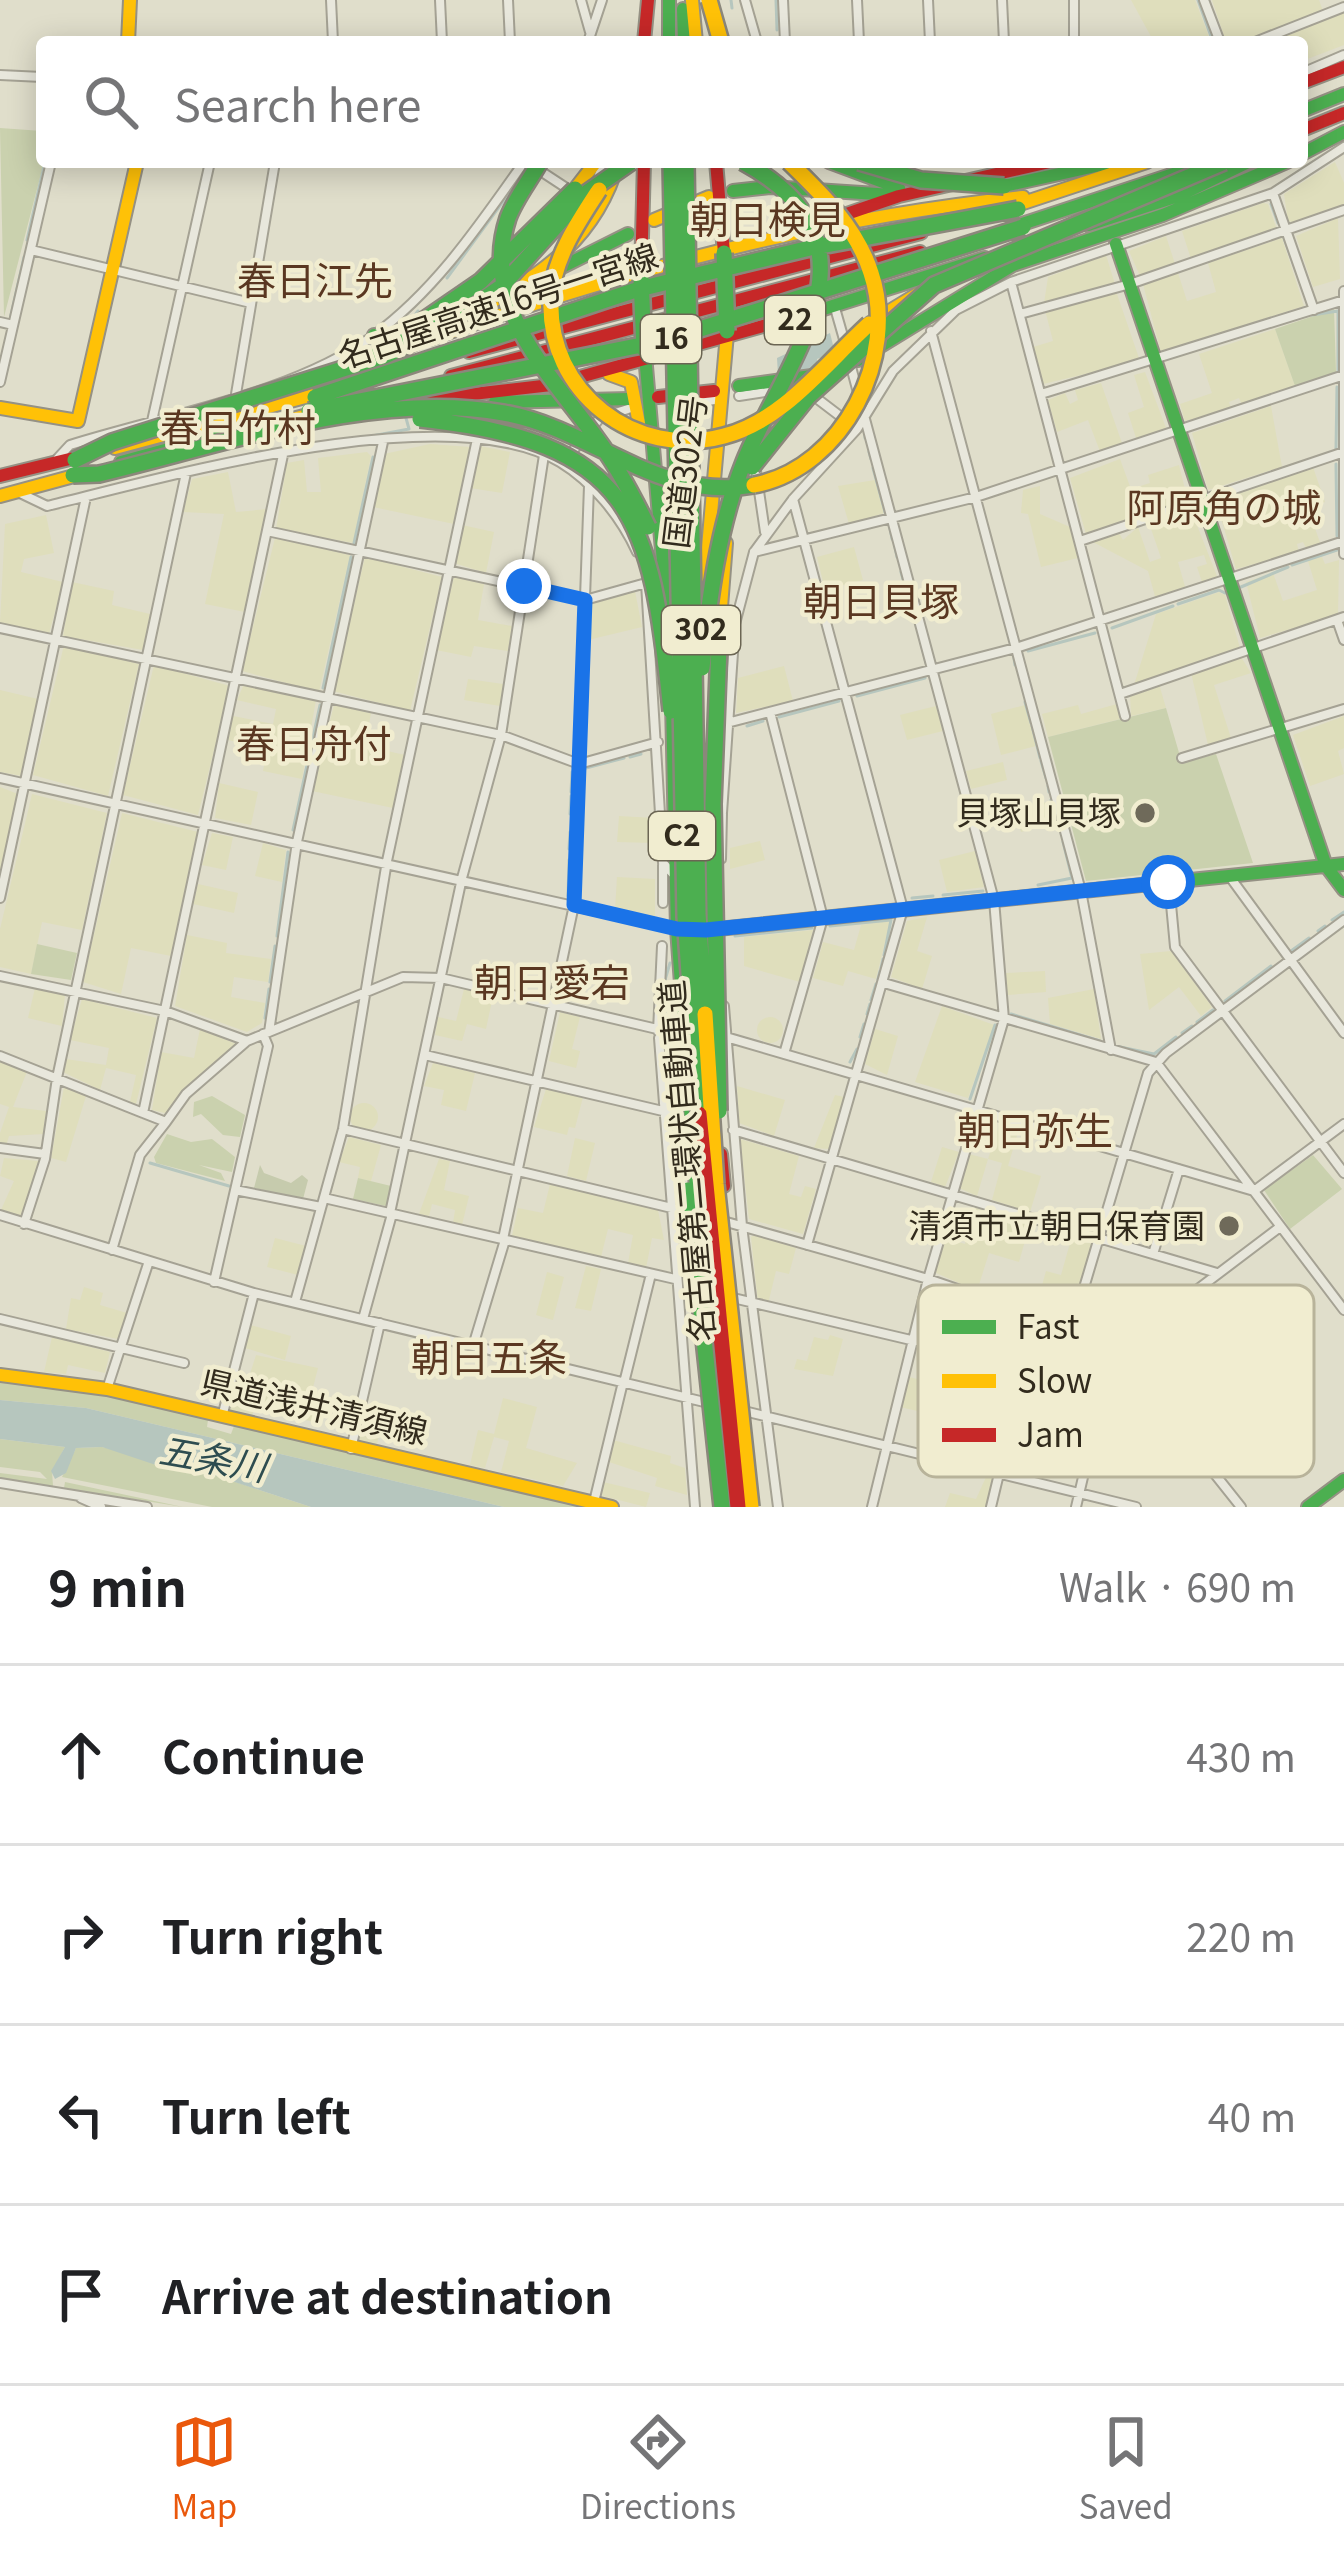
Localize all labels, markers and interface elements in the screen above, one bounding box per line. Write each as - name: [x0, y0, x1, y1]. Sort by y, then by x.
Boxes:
- search box: [36, 36, 1308, 168]
- icon: search: [78, 69, 144, 135]
- text: Search here: [174, 70, 421, 135]
- district label: 朝日検見: [690, 189, 846, 245]
- street label: 名古屋高速16号一宮線: [331, 230, 663, 378]
- district label: 春日江先: [237, 250, 393, 306]
- road number: 22: [765, 296, 825, 344]
- road number: 16: [641, 315, 701, 363]
- street label: 国道302号: [650, 392, 716, 551]
- district label: 春日竹村: [160, 397, 316, 453]
- district label: 阿原角の城: [1126, 477, 1322, 533]
- route end: [497, 559, 551, 613]
- district label: 朝日貝塚: [803, 571, 959, 627]
- road number: 302: [662, 606, 740, 654]
- district label: 春日舟付: [236, 713, 392, 769]
- place label: 貝塚山貝塚: [956, 787, 1121, 835]
- marker: 貝塚山貝塚: [1132, 800, 1158, 826]
- road number: C2: [649, 812, 715, 860]
- route start: [1141, 855, 1195, 909]
- district label: 朝日愛宕: [474, 952, 630, 1008]
- street label: 名古屋第二環状自動車道: [645, 978, 725, 1344]
- district label: 朝日弥生: [957, 1100, 1113, 1156]
- place label: 清須市立朝日保育園: [908, 1200, 1205, 1248]
- marker: 清須市立朝日保育園: [1216, 1213, 1242, 1239]
- legend: [918, 1285, 1314, 1477]
- text: Fast: [1017, 1301, 1080, 1349]
- district label: 朝日五条: [411, 1327, 567, 1383]
- text: Slow: [1017, 1355, 1092, 1403]
- street label: 県道浅井清須線: [197, 1356, 432, 1454]
- text: Jam: [1017, 1409, 1084, 1457]
- water label: 五条川: [156, 1421, 275, 1492]
- text: 9 min: [48, 1548, 187, 1622]
- text: Walk · 690 m: [1059, 1557, 1296, 1613]
- icon: ahead: [48, 1722, 114, 1788]
- text: Continue: [162, 1722, 365, 1787]
- text: 430 m: [1186, 1727, 1296, 1783]
- icon: right: [48, 1902, 114, 1968]
- text: Turn right: [162, 1902, 383, 1967]
- text: 220 m: [1186, 1907, 1296, 1963]
- icon: left: [48, 2082, 114, 2148]
- text: Turn left: [162, 2082, 351, 2147]
- text: 40 m: [1208, 2087, 1296, 2143]
- icon: arrive: [48, 2262, 114, 2328]
- text: Arrive at destination: [162, 2262, 613, 2327]
- tab: Map: [171, 2409, 237, 2529]
- tab: Directions: [580, 2409, 736, 2529]
- tab: Saved: [1079, 2409, 1173, 2529]

